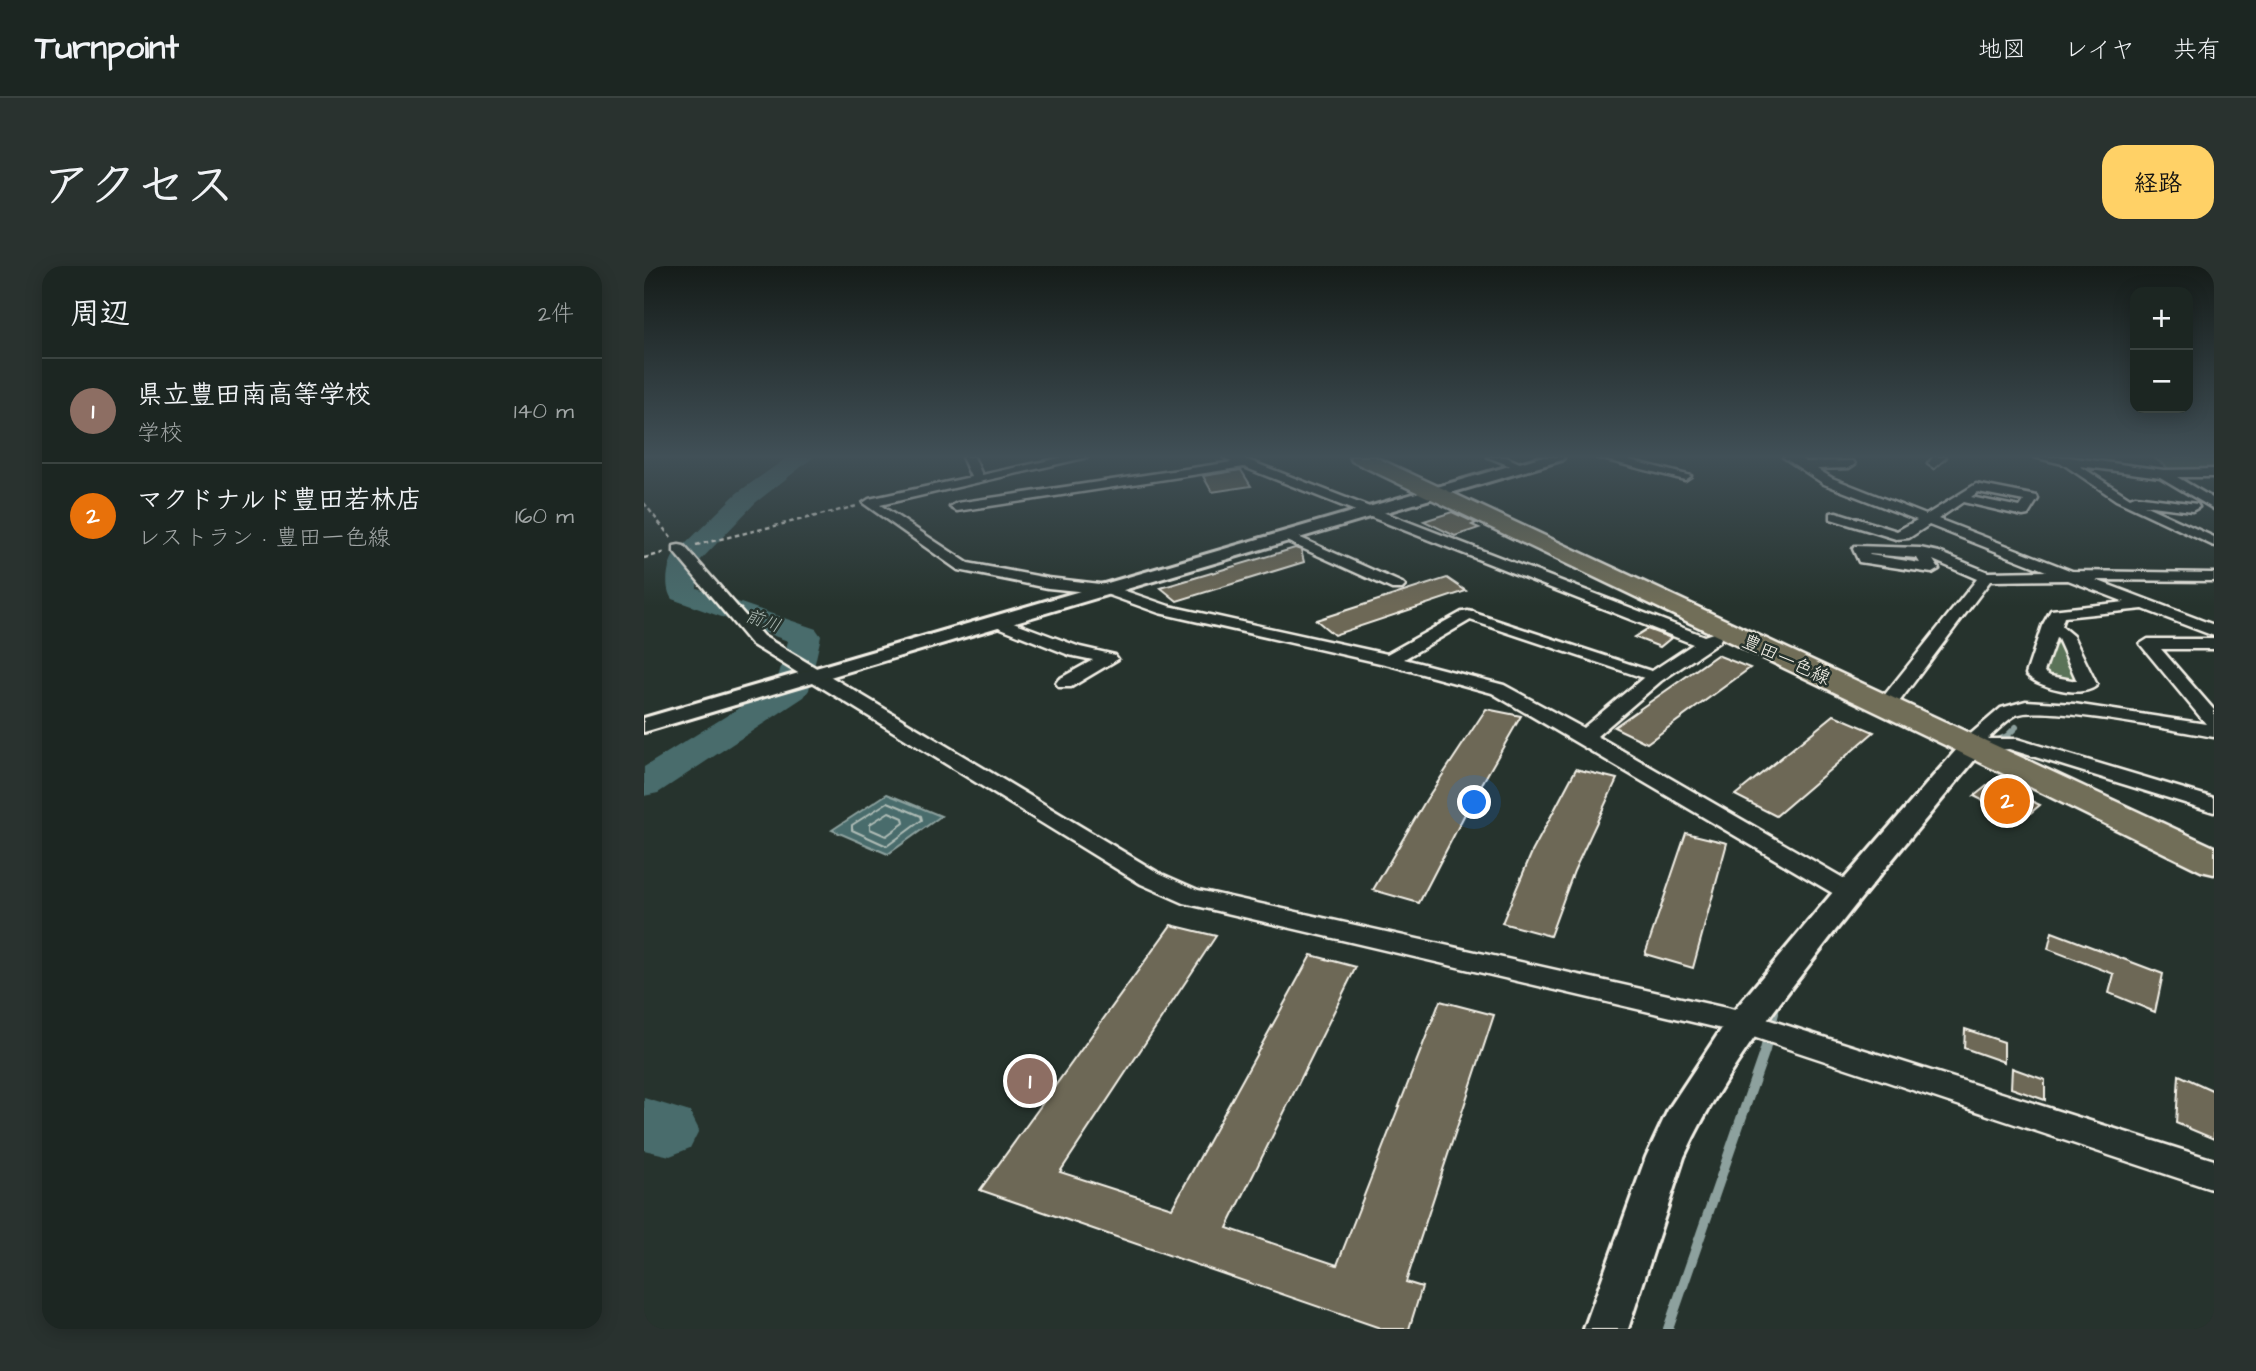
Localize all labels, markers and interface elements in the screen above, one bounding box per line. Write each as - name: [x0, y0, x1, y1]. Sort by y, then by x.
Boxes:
- text: Turnpoint: [35, 25, 179, 71]
- text: 地図: [1978, 33, 2026, 67]
- text: レイヤ: [2064, 33, 2135, 67]
- text: 共有: [2173, 33, 2221, 67]
- button: 経路: [2102, 145, 2214, 219]
- text: アクセス: [42, 153, 235, 221]
- map controls: [2130, 287, 2193, 413]
- button: +: [2130, 287, 2193, 350]
- text: 周辺: [70, 293, 130, 335]
- text: 2件: [538, 298, 574, 330]
- button: −: [2130, 350, 2193, 413]
- text: 県立豊田南高等学校: [137, 377, 371, 413]
- text: 1: [92, 395, 94, 427]
- text: 140 m: [514, 395, 574, 427]
- text: 学校: [137, 417, 183, 449]
- text: マクドナルド豊田若林店: [137, 482, 422, 518]
- text: 2: [86, 500, 100, 532]
- text: 160 m: [515, 500, 574, 532]
- text: レストラン · 豊田一色線: [137, 522, 391, 554]
- water label: 前川: [742, 603, 784, 639]
- street label: 豊田一色線: [1737, 628, 1835, 692]
- pin: 2: [1984, 775, 2030, 827]
- your location: [1457, 785, 1491, 819]
- pin: 1: [1007, 1055, 1053, 1107]

